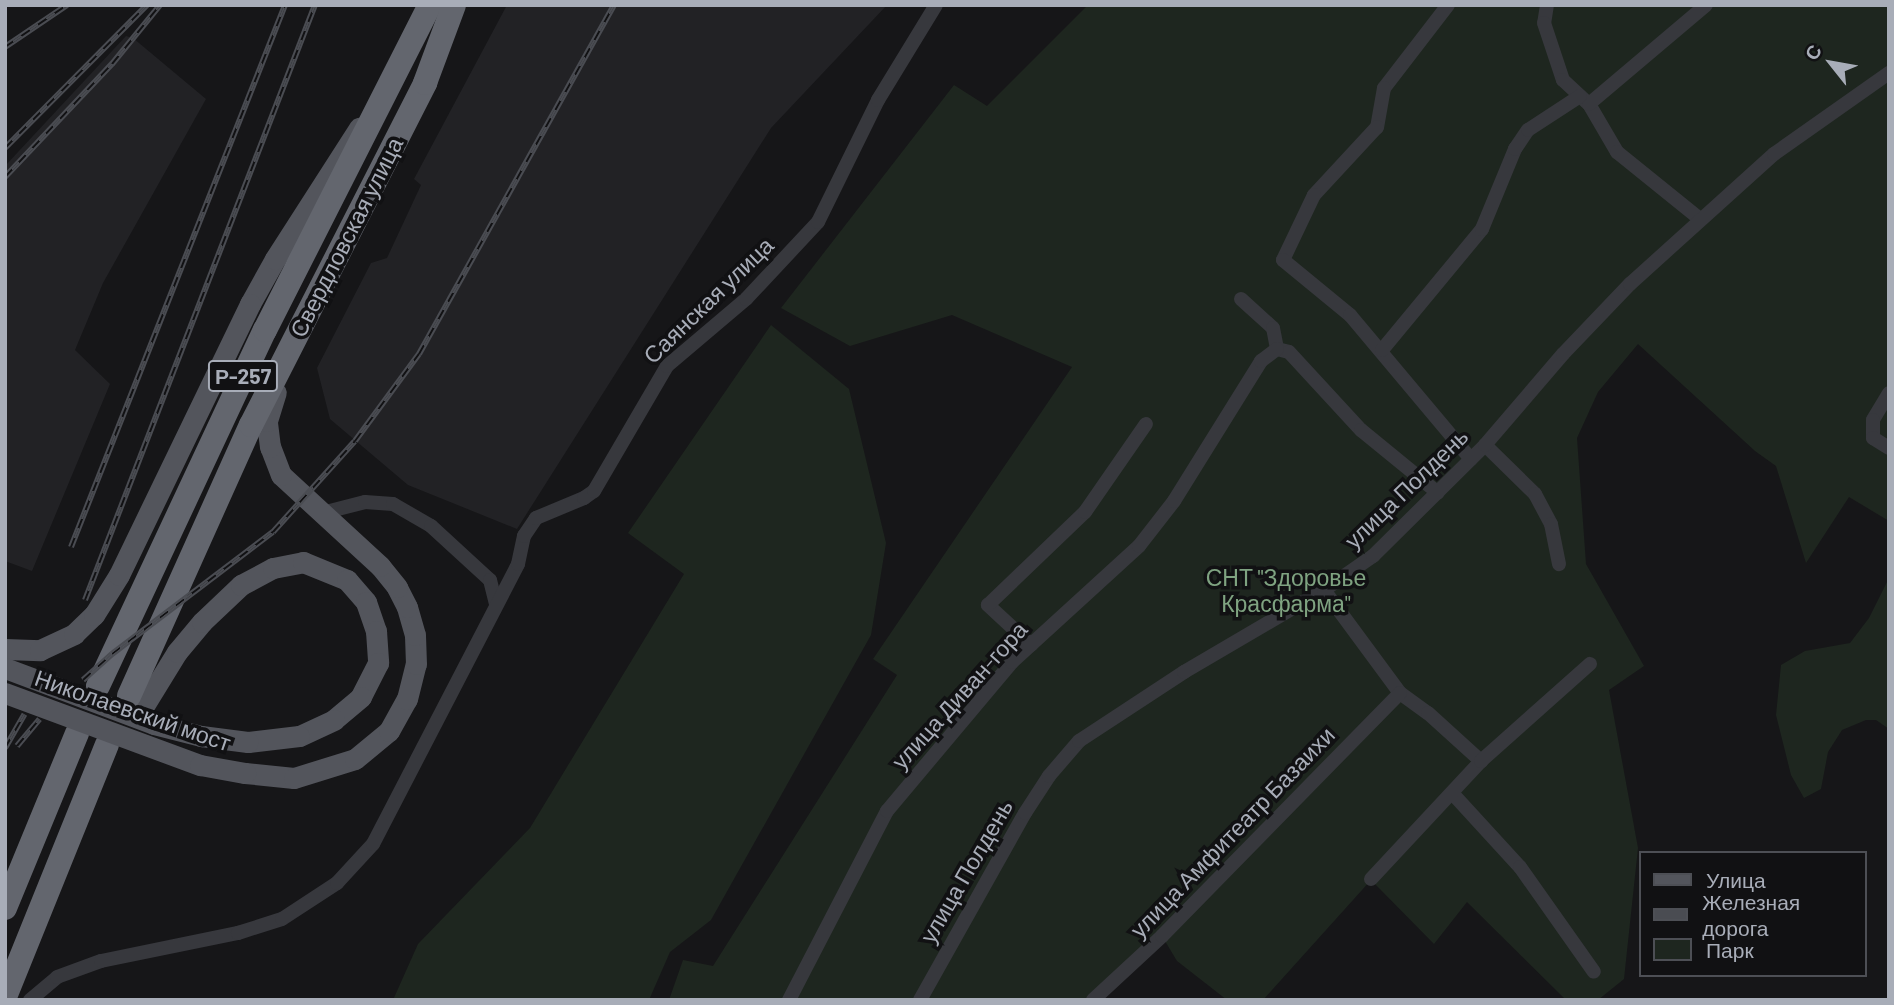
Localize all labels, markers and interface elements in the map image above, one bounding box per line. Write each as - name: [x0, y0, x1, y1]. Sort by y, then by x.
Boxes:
- north arrow: [1796, 28, 1866, 98]
- text: С: [1799, 40, 1826, 64]
- street label: Свердловская улица: [284, 132, 408, 342]
- street label: Саянская улица: [637, 231, 779, 369]
- road number: Р-257: [206, 358, 280, 394]
- street label: улица Полдень: [1339, 422, 1473, 554]
- park label: СНТ "Здоровье Красфарма": [1206, 563, 1366, 617]
- street label: улица Диван-гора: [886, 616, 1032, 774]
- street label: Николаевский мост: [31, 663, 235, 757]
- street label: улица Амфитеатр Базаихи: [1124, 721, 1340, 943]
- street label: улица Полдень: [914, 794, 1018, 948]
- legend: [1638, 851, 1866, 977]
- text: Улица: [1706, 867, 1766, 892]
- text: Железная дорога: [1702, 889, 1800, 940]
- text: Парк: [1706, 937, 1754, 962]

